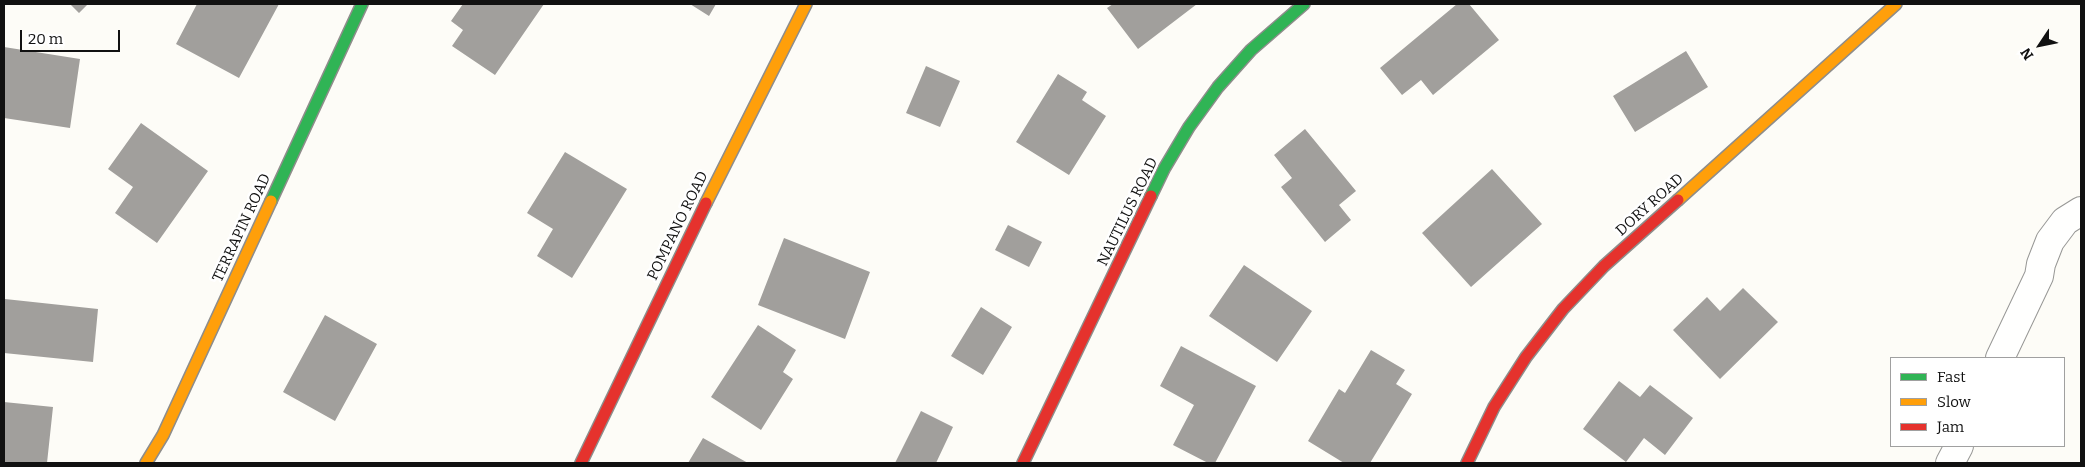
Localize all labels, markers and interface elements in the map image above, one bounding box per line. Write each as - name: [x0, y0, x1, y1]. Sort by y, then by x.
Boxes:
- scale bar: [22, 20, 122, 52]
- north arrow: [2015, 20, 2065, 70]
- text: 20 m: [28, 30, 63, 48]
- text: N: [2017, 44, 2037, 63]
- street label: NAUTILUS ROAD: [1094, 155, 1162, 269]
- street label: POMPANO ROAD: [644, 169, 712, 283]
- street label: DORY ROAD: [1612, 170, 1688, 240]
- street label: TERRAPIN ROAD: [209, 171, 275, 285]
- legend: [1890, 357, 2065, 447]
- text: Fast: [1937, 368, 1966, 386]
- text: Slow: [1937, 393, 1971, 411]
- text: Jam: [1937, 418, 1964, 436]

